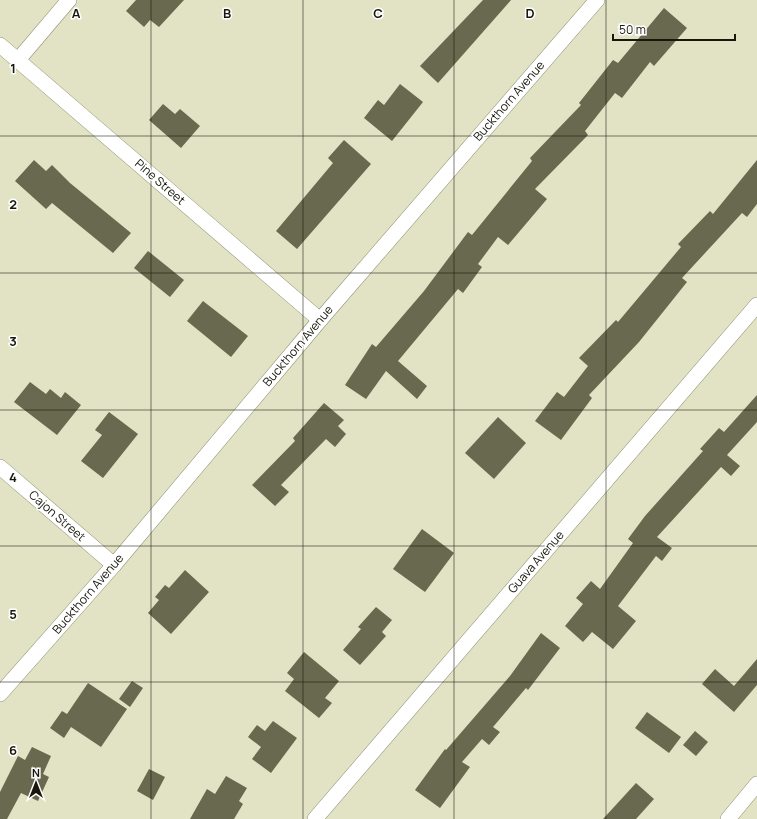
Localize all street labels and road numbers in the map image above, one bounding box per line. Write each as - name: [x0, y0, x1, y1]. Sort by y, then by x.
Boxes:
- street label: Buckthorn Avenue: [469, 57, 548, 144]
- street label: Pine Street: [131, 155, 189, 208]
- street label: Buckthorn Avenue: [259, 302, 337, 390]
- street label: Cajon Street: [25, 486, 90, 545]
- street label: Guava Avenue: [504, 527, 568, 597]
- street label: Buckthorn Avenue: [48, 550, 127, 637]

